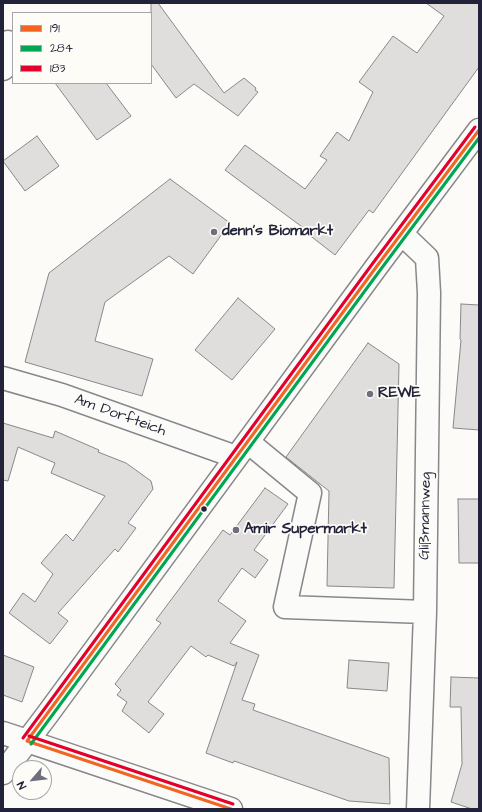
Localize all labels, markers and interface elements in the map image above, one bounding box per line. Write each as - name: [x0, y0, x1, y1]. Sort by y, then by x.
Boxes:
- legend: [12, 12, 152, 84]
- text: 191: [50, 20, 60, 37]
- text: 284: [50, 40, 73, 57]
- text: 183: [50, 60, 65, 77]
- place label: denn's Biomarkt: [222, 223, 333, 241]
- marker: denn's Biomarkt: [209, 227, 219, 237]
- place label: REWE: [378, 385, 421, 403]
- marker: REWE: [365, 389, 375, 399]
- street label: Am Dorfteich: [72, 391, 168, 441]
- street label: Glißmannweg: [416, 472, 436, 560]
- unlabelled marker: [199, 504, 209, 514]
- place label: Amir Supermarkt: [244, 521, 367, 539]
- marker: Amir Supermarkt: [231, 525, 241, 535]
- north arrow: [12, 760, 52, 800]
- text: N: [14, 779, 30, 792]

